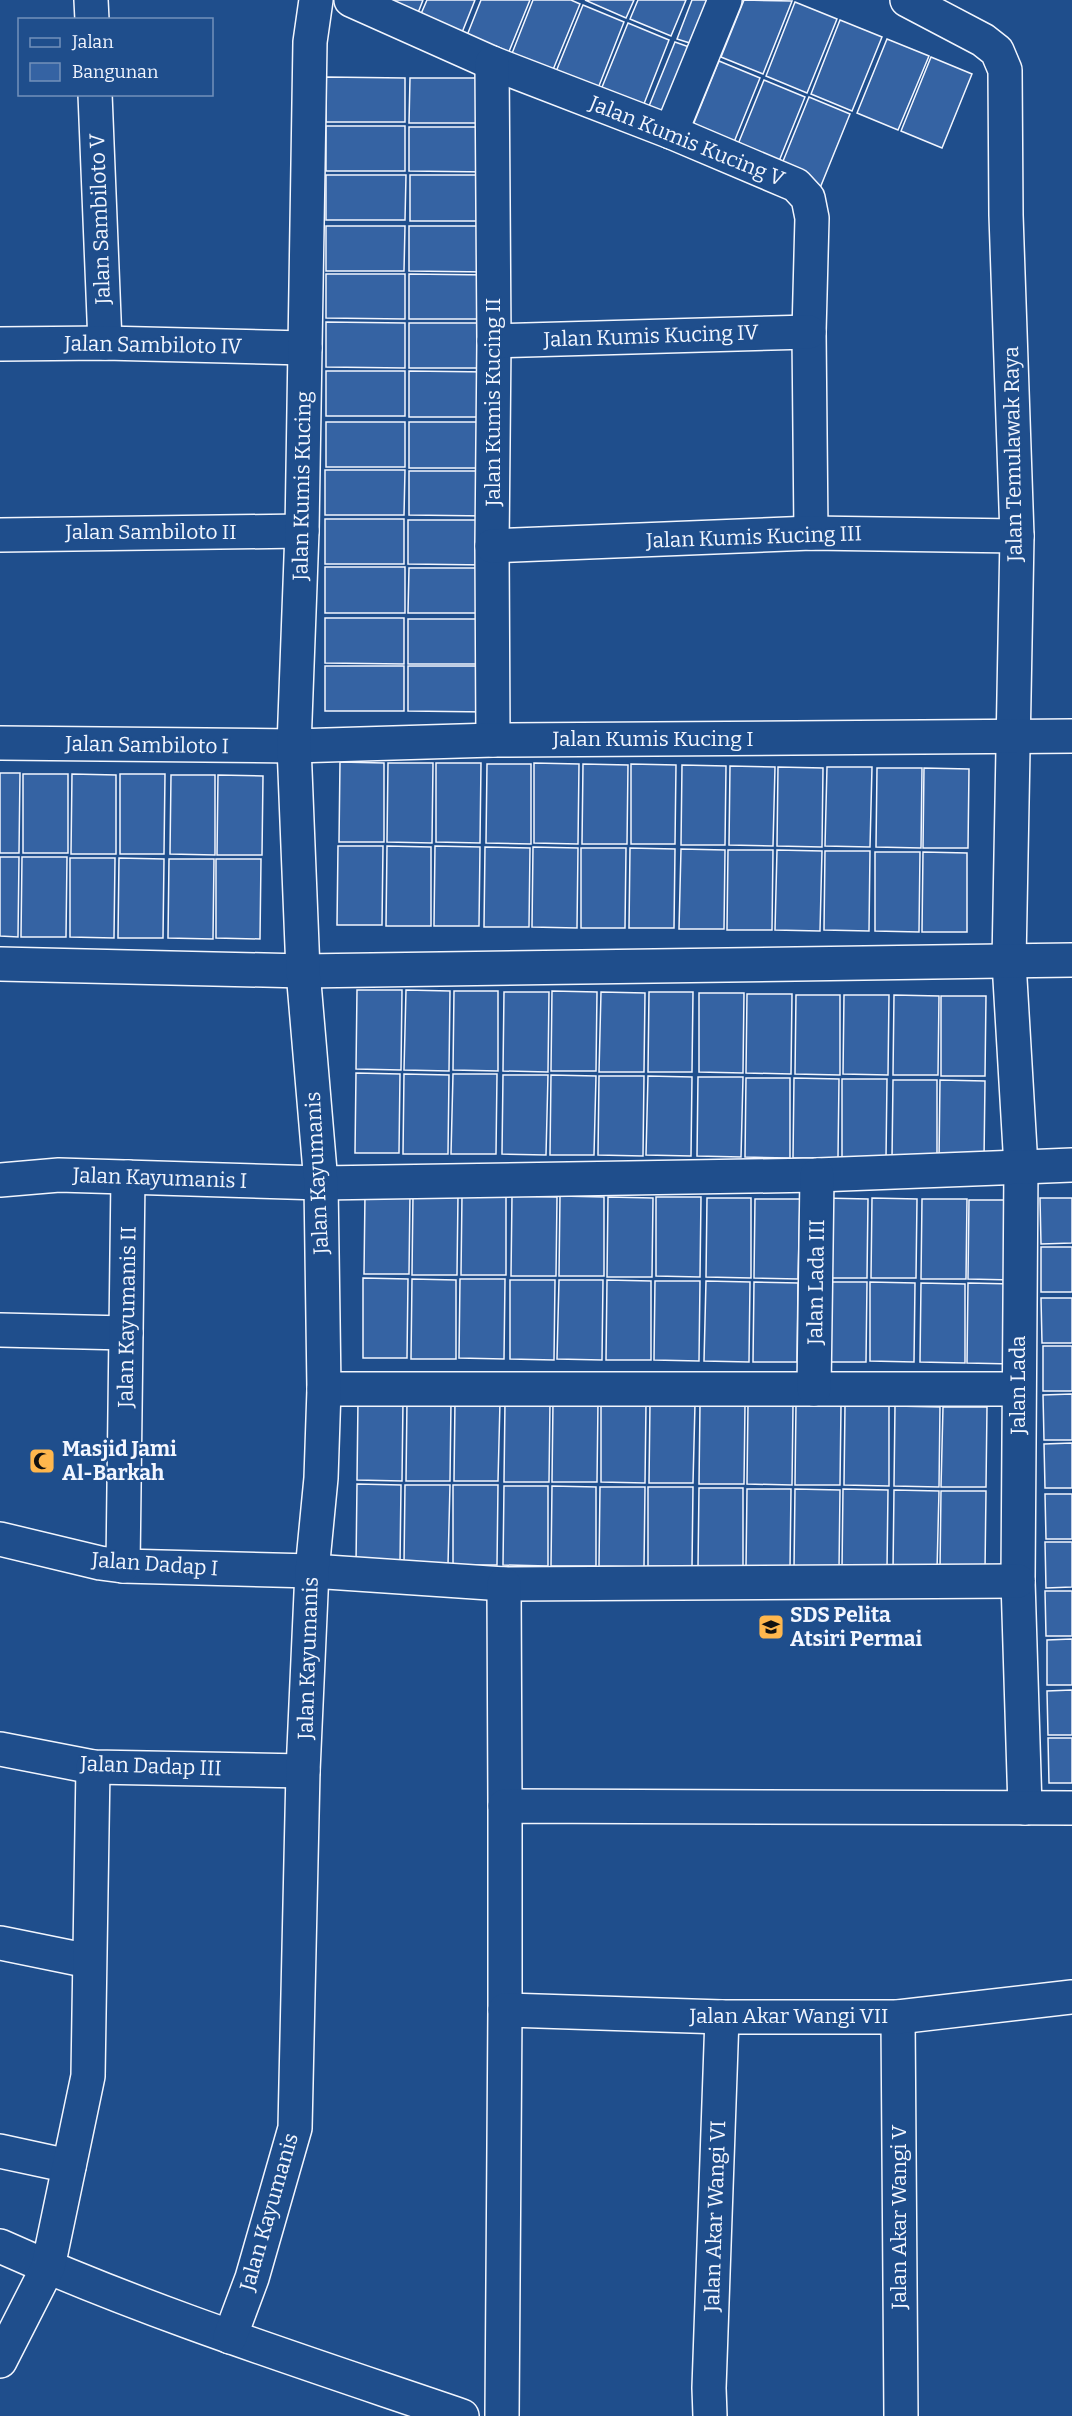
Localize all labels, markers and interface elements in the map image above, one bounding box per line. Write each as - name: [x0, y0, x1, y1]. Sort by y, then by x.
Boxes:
- legend: [18, 18, 213, 96]
- text: Jalan: [71, 31, 114, 53]
- text: Bangunan: [72, 61, 159, 83]
- street label: Jalan Kumis Kucing V: [585, 90, 789, 192]
- street label: Jalan Sambiloto V: [84, 133, 116, 306]
- street label: Jalan Kumis Kucing II: [480, 298, 506, 507]
- street label: Jalan Kumis Kucing IV: [542, 319, 759, 353]
- street label: Jalan Sambiloto IV: [63, 330, 243, 360]
- street label: Jalan Temulawak Raya: [998, 345, 1028, 563]
- street label: Jalan Kumis Kucing: [287, 391, 317, 582]
- street label: Jalan Sambiloto II: [64, 519, 237, 545]
- street label: Jalan Kumis Kucing III: [645, 520, 862, 554]
- street label: Jalan Kumis Kucing I: [551, 726, 754, 752]
- street label: Jalan Sambiloto I: [64, 731, 229, 759]
- street label: Jalan Kayumanis: [300, 1091, 334, 1256]
- street label: Jalan Kayumanis I: [71, 1162, 248, 1194]
- street label: Jalan Lada III: [802, 1219, 830, 1346]
- street label: Jalan Kayumanis II: [112, 1226, 142, 1409]
- street label: Jalan Lada: [1005, 1335, 1031, 1436]
- place label: Masjid Jami Al-Barkah: [62, 1436, 177, 1486]
- mosque icon: Masjid Jami Al-Barkah: [27, 1446, 57, 1476]
- street label: Jalan Dadap I: [90, 1547, 219, 1581]
- street label: Jalan Kayumanis: [292, 1576, 324, 1741]
- place label: SDS Pelita Atsiri Permai: [790, 1602, 922, 1652]
- school or university icon: SDS Pelita Atsiri Permai: [756, 1612, 786, 1642]
- street label: Jalan Dadap III: [79, 1751, 222, 1781]
- street label: Jalan Akar Wangi VII: [689, 2003, 888, 2029]
- street label: Jalan Akar Wangi VI: [699, 2120, 731, 2313]
- street label: Jalan Akar Wangi V: [886, 2124, 912, 2310]
- street label: Jalan Kayumanis: [234, 2130, 304, 2295]

